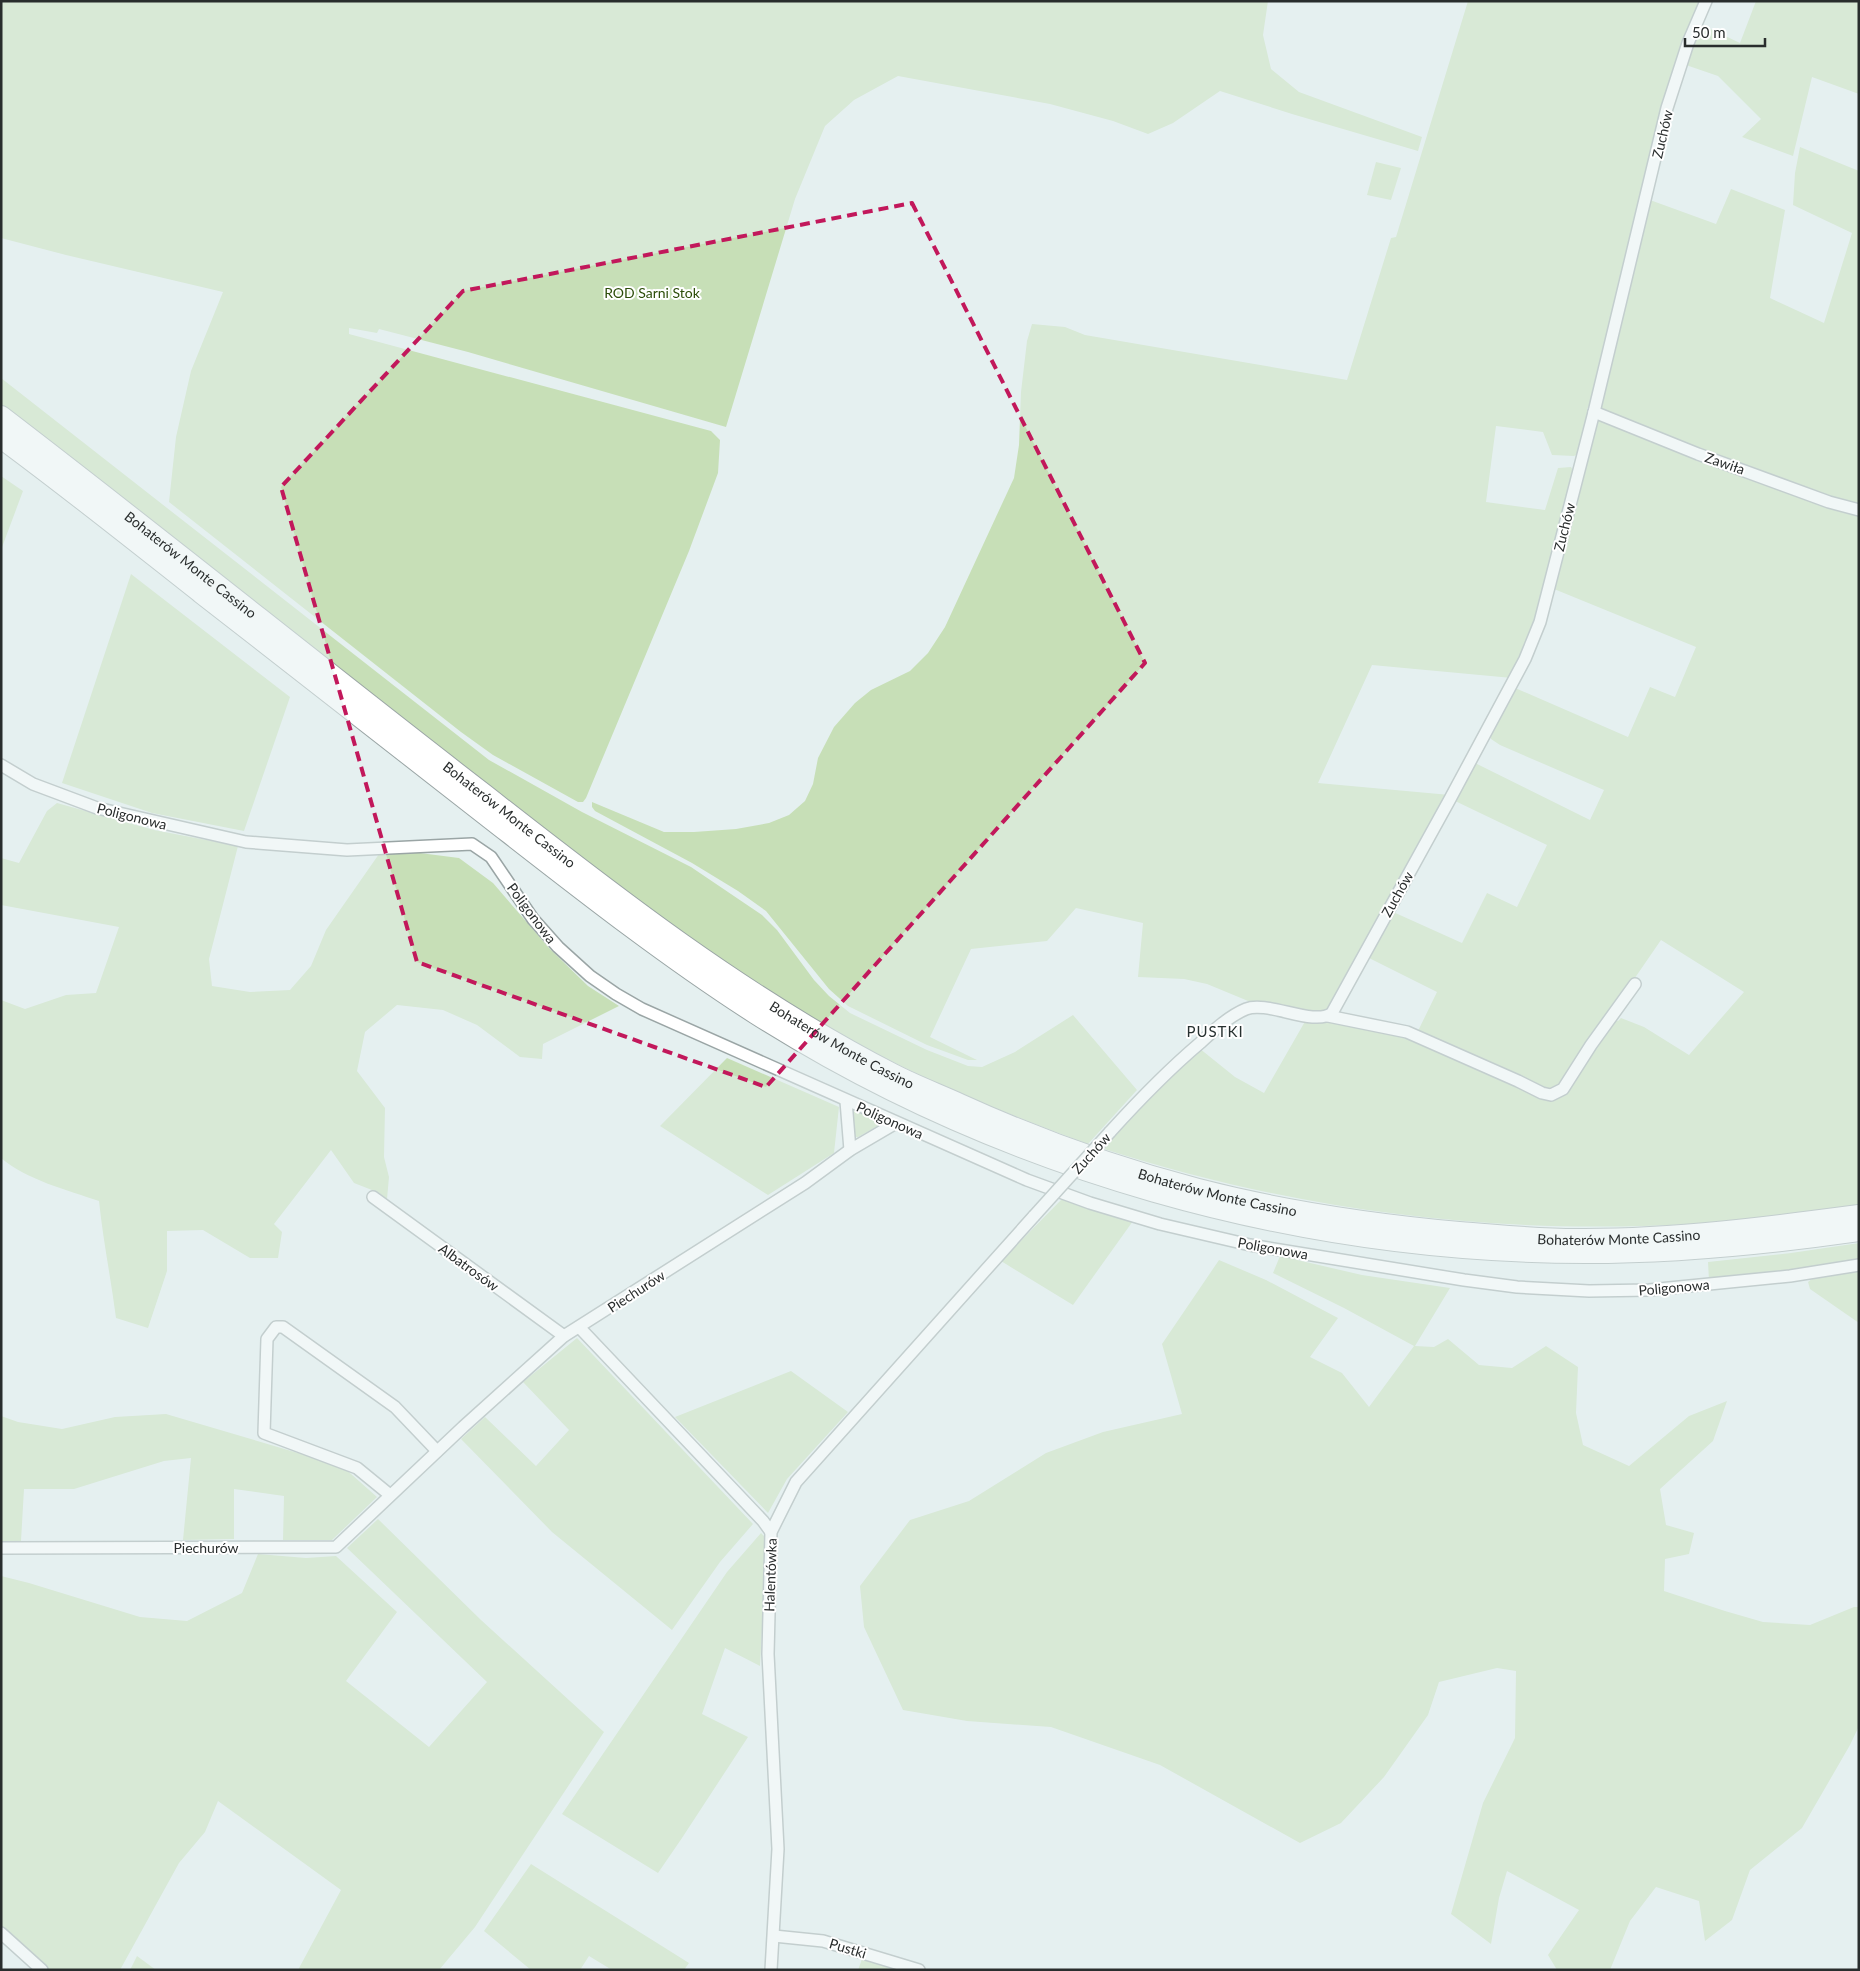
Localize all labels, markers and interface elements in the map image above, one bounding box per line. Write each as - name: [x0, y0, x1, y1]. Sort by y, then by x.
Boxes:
- scale bar: [1685, 15, 1765, 47]
- text: 50 m: [1692, 23, 1726, 41]
- street label: Zuchów: [1648, 108, 1676, 160]
- park label: ROD Sarni Stok: [604, 284, 701, 301]
- street label: Zawiła: [1703, 448, 1747, 478]
- street label: Zuchów: [1550, 501, 1578, 553]
- street label: Bohaterów Monte Cassino: [122, 507, 260, 621]
- street label: Bohaterów Monte Cassino: [440, 757, 579, 871]
- street label: Poligonowa: [95, 799, 169, 833]
- street label: Zuchów: [1378, 868, 1416, 920]
- street label: Poligonowa: [504, 879, 560, 947]
- street label: Bohaterów Monte Cassino: [767, 997, 917, 1092]
- district label: PUSTKI: [1186, 1022, 1244, 1040]
- street label: Poligonowa: [854, 1098, 926, 1142]
- street label: Zuchów: [1068, 1129, 1114, 1177]
- street label: Bohaterów Monte Cassino: [1136, 1164, 1299, 1219]
- street label: Bohaterów Monte Cassino: [1537, 1225, 1701, 1248]
- street label: Poligonowa: [1236, 1233, 1310, 1263]
- street label: Albatrosów: [436, 1240, 502, 1294]
- street label: Piechurów: [604, 1266, 668, 1316]
- street label: Poligonowa: [1638, 1275, 1710, 1299]
- street label: Halentówka: [760, 1538, 780, 1612]
- street label: Piechurów: [173, 1539, 239, 1556]
- street label: Pustki: [827, 1934, 869, 1962]

